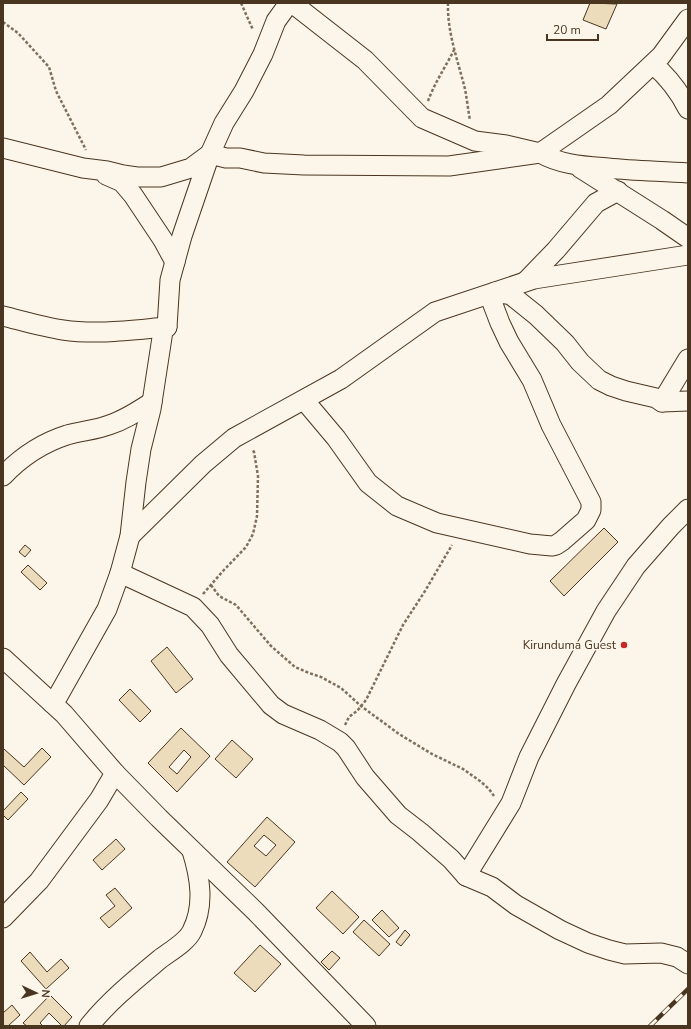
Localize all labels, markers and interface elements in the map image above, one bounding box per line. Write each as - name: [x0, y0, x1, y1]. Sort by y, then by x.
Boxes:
- scale bar: [547, 16, 598, 42]
- text: 20 m: [553, 22, 581, 38]
- place label: Kirunduma Guest: [523, 637, 617, 653]
- marker: Kirunduma Guest: [619, 640, 629, 650]
- north arrow: [16, 973, 56, 1013]
- text: N: [38, 989, 53, 998]

